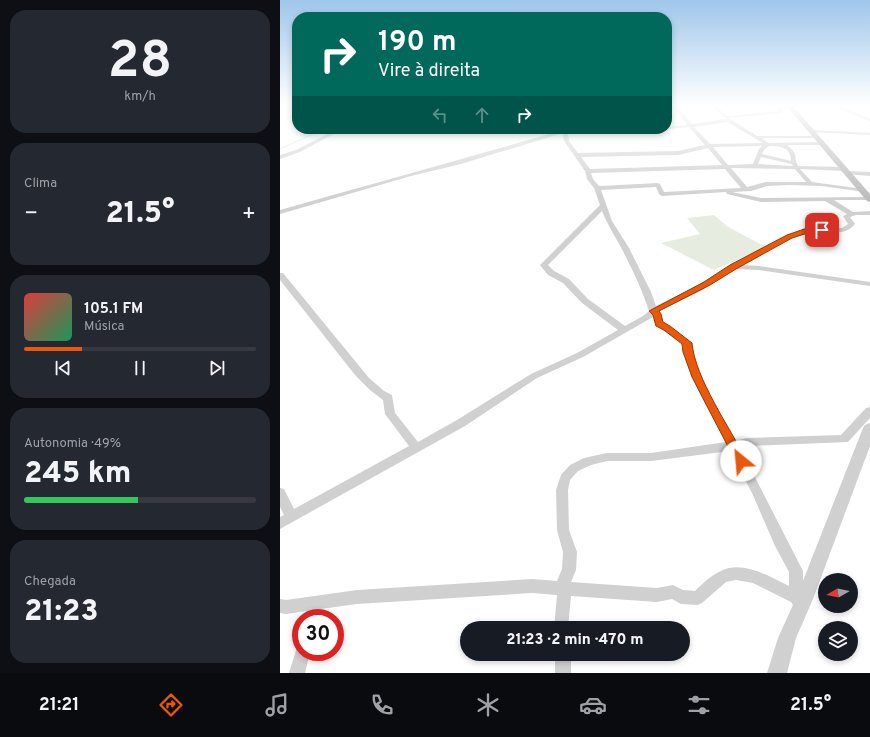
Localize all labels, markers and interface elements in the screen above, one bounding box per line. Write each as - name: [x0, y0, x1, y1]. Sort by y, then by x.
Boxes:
- text: 190 m: [378, 25, 456, 61]
- icon: right: [312, 28, 364, 80]
- text: 28: [108, 30, 172, 96]
- text: Vire à direita: [378, 60, 480, 83]
- text: km/h: [124, 89, 156, 105]
- icon: left: [429, 104, 451, 126]
- icon: ahead: [471, 104, 493, 126]
- icon: right: [513, 104, 535, 126]
- text: Clima: [24, 176, 57, 192]
- text: 21.5°: [105, 196, 175, 233]
- text: −: [24, 201, 38, 228]
- text: +: [242, 201, 256, 228]
- pin: [805, 213, 839, 247]
- icon: arrive: [811, 219, 833, 241]
- text: 105.1 FM: [84, 300, 143, 319]
- text: Música: [84, 319, 124, 335]
- icon: previous: [52, 357, 74, 379]
- icon: pause: [129, 357, 151, 379]
- icon: next: [206, 357, 228, 379]
- text: Autonomia · 49%: [24, 436, 121, 452]
- position arrow: [720, 440, 762, 482]
- text: 245 km: [24, 456, 131, 493]
- north arrow: [818, 573, 858, 613]
- map controls: [818, 573, 858, 661]
- text: Chegada: [24, 574, 76, 590]
- text: 21:23: [24, 594, 98, 631]
- speed limit sign: 30: [292, 609, 344, 661]
- button: layers: [818, 621, 858, 661]
- text: 21:23 · 2 min · 470 m: [506, 631, 644, 650]
- icon: directions: [157, 691, 185, 719]
- icon: music: [263, 691, 291, 719]
- icon: phone: [368, 691, 396, 719]
- icon: climate: [474, 691, 502, 719]
- icon: car: [579, 691, 607, 719]
- icon: filters: [685, 691, 713, 719]
- text: 21:21: [39, 694, 80, 717]
- text: 21.5°: [790, 694, 831, 717]

